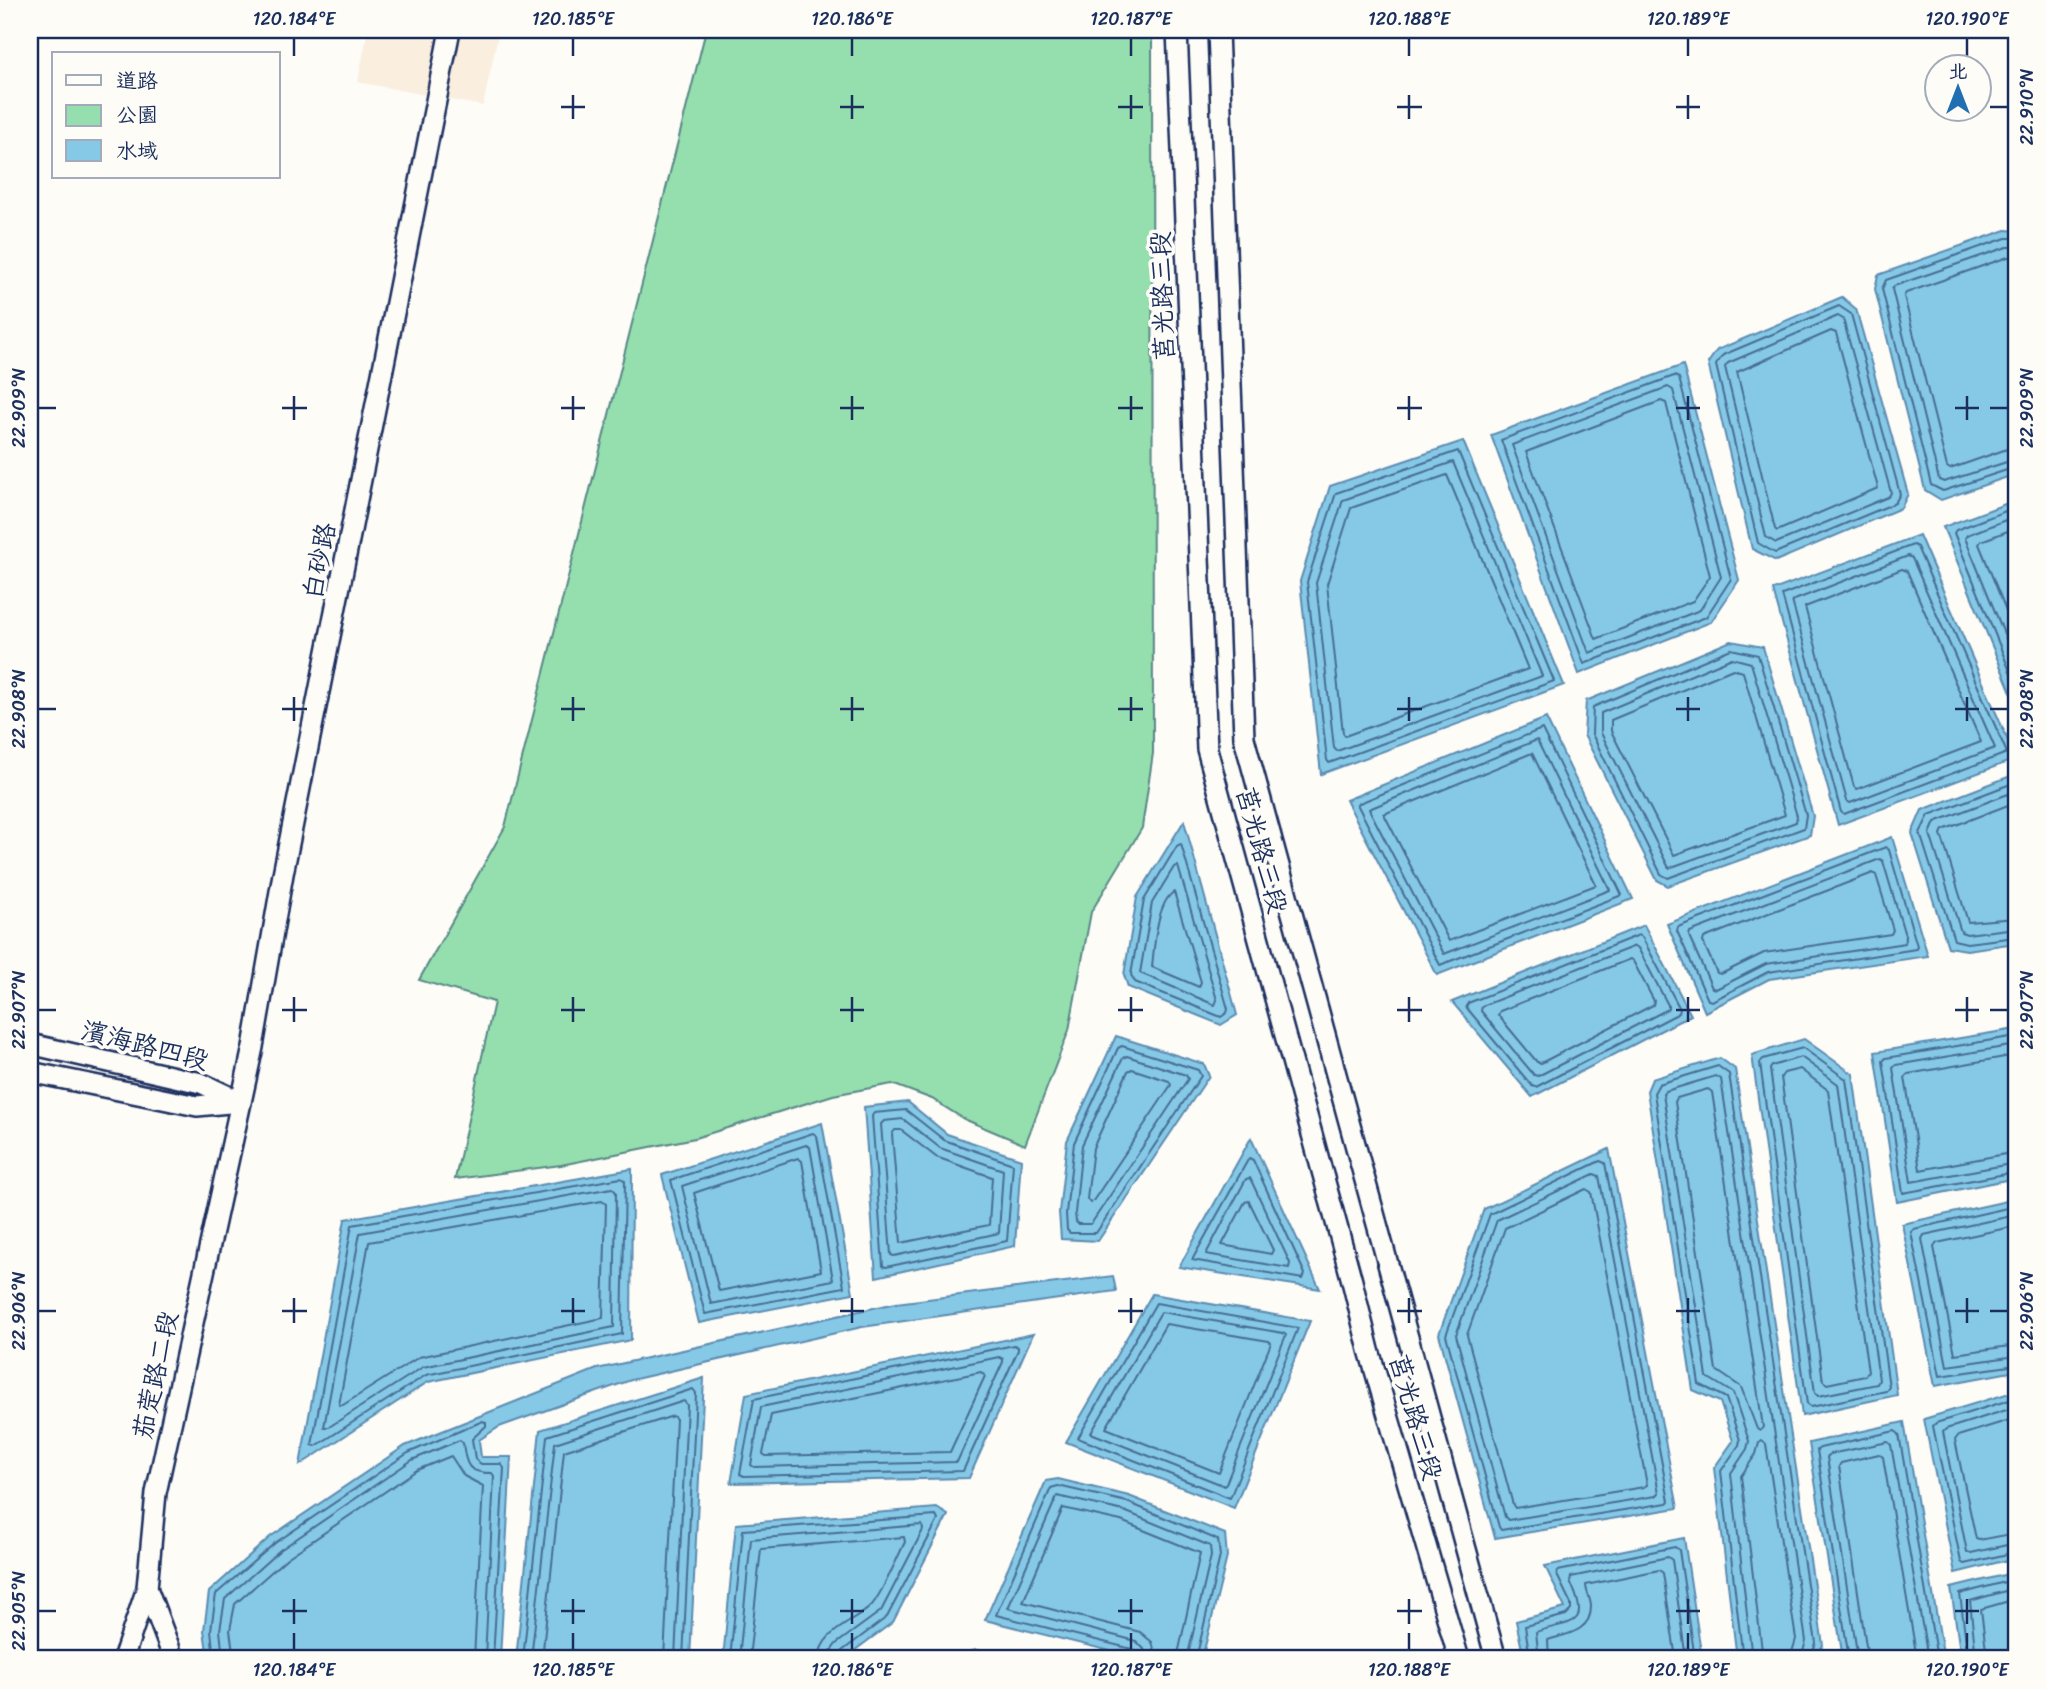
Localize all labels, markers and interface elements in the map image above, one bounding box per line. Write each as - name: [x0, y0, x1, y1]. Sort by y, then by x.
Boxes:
- text: 120.184°E: [253, 3, 336, 35]
- text: 120.185°E: [532, 3, 615, 35]
- text: 120.186°E: [811, 3, 894, 35]
- text: 120.187°E: [1090, 3, 1173, 35]
- text: 120.188°E: [1368, 3, 1451, 35]
- text: 120.189°E: [1647, 3, 1730, 35]
- text: 120.190°E: [1926, 3, 2009, 35]
- legend: [52, 52, 280, 178]
- north arrow: [1924, 52, 1994, 122]
- text: 北: [1948, 55, 1968, 88]
- text: 道路: [116, 62, 158, 100]
- text: 22.910°N: [2011, 68, 2043, 145]
- text: 公園: [116, 96, 158, 134]
- text: 水域: [116, 132, 158, 170]
- street label: 莒光路三段: [1137, 230, 1187, 362]
- text: 22.909°N: [3, 368, 35, 448]
- text: 22.909°N: [2011, 368, 2043, 448]
- street label: 白砂路: [289, 518, 349, 604]
- text: 22.908°N: [3, 669, 35, 749]
- text: 22.908°N: [2011, 669, 2043, 749]
- street label: 莒光路三段: [1223, 781, 1301, 919]
- text: 22.907°N: [3, 970, 35, 1050]
- text: 22.907°N: [2011, 970, 2043, 1050]
- street label: 濱海路四段: [76, 1007, 214, 1083]
- text: 22.906°N: [3, 1271, 35, 1351]
- text: 22.906°N: [2011, 1271, 2043, 1351]
- street label: 茄萣路二段: [119, 1307, 191, 1443]
- street label: 莒光路三段: [1376, 1348, 1456, 1486]
- text: 22.905°N: [3, 1571, 35, 1651]
- text: 120.184°E: [253, 1654, 336, 1686]
- text: 120.185°E: [532, 1654, 615, 1686]
- text: 120.186°E: [811, 1654, 894, 1686]
- text: 120.187°E: [1090, 1654, 1173, 1686]
- text: 120.188°E: [1368, 1654, 1451, 1686]
- text: 120.189°E: [1647, 1654, 1730, 1686]
- text: 120.190°E: [1926, 1654, 2009, 1686]

